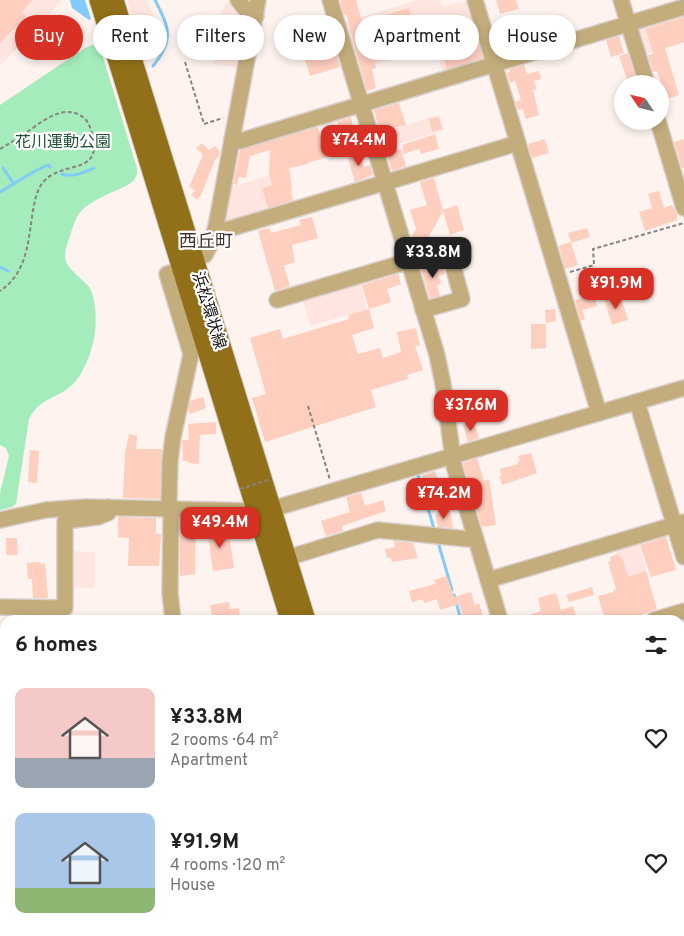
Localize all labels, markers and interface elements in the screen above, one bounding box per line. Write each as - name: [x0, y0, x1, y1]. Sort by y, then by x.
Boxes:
- chip: Buy: [15, 15, 83, 60]
- chip: Rent: [93, 15, 167, 60]
- chip: Filters: [177, 15, 264, 60]
- chip: New: [274, 15, 345, 60]
- chip: Apartment: [355, 15, 479, 60]
- chip: House: [489, 15, 576, 60]
- north arrow: [614, 75, 669, 130]
- map controls: [614, 75, 669, 130]
- pin: ¥74.4M: [318, 124, 400, 167]
- text: ¥74.4M: [332, 131, 386, 151]
- park label: 花川運動公園: [15, 133, 111, 153]
- district label: 西丘町: [179, 231, 233, 254]
- pin: ¥33.8M: [392, 236, 474, 279]
- text: ¥33.8M: [405, 243, 461, 263]
- pin: ¥91.9M: [575, 268, 657, 310]
- street label: 浜松環状線: [187, 269, 229, 352]
- text: ¥91.9M: [590, 274, 642, 294]
- pin: ¥37.6M: [430, 390, 512, 432]
- text: ¥37.6M: [445, 396, 497, 416]
- pin: ¥74.2M: [403, 478, 485, 520]
- text: ¥74.2M: [417, 484, 471, 504]
- pin: ¥49.4M: [179, 506, 261, 549]
- text: ¥49.4M: [192, 513, 248, 533]
- icon: filters: [642, 631, 670, 659]
- text: 6 homes: [15, 632, 98, 659]
- text: ¥33.8M: [170, 704, 243, 731]
- icon: home: [55, 708, 115, 768]
- icon: heart: [642, 724, 670, 752]
- text: 2 rooms · 64 m²: [170, 731, 279, 751]
- text: Apartment: [170, 751, 248, 771]
- text: ¥91.9M: [170, 829, 239, 856]
- icon: home: [55, 833, 115, 893]
- icon: heart: [642, 849, 670, 877]
- text: 4 rooms · 120 m²: [170, 856, 285, 876]
- text: House: [170, 876, 215, 896]

